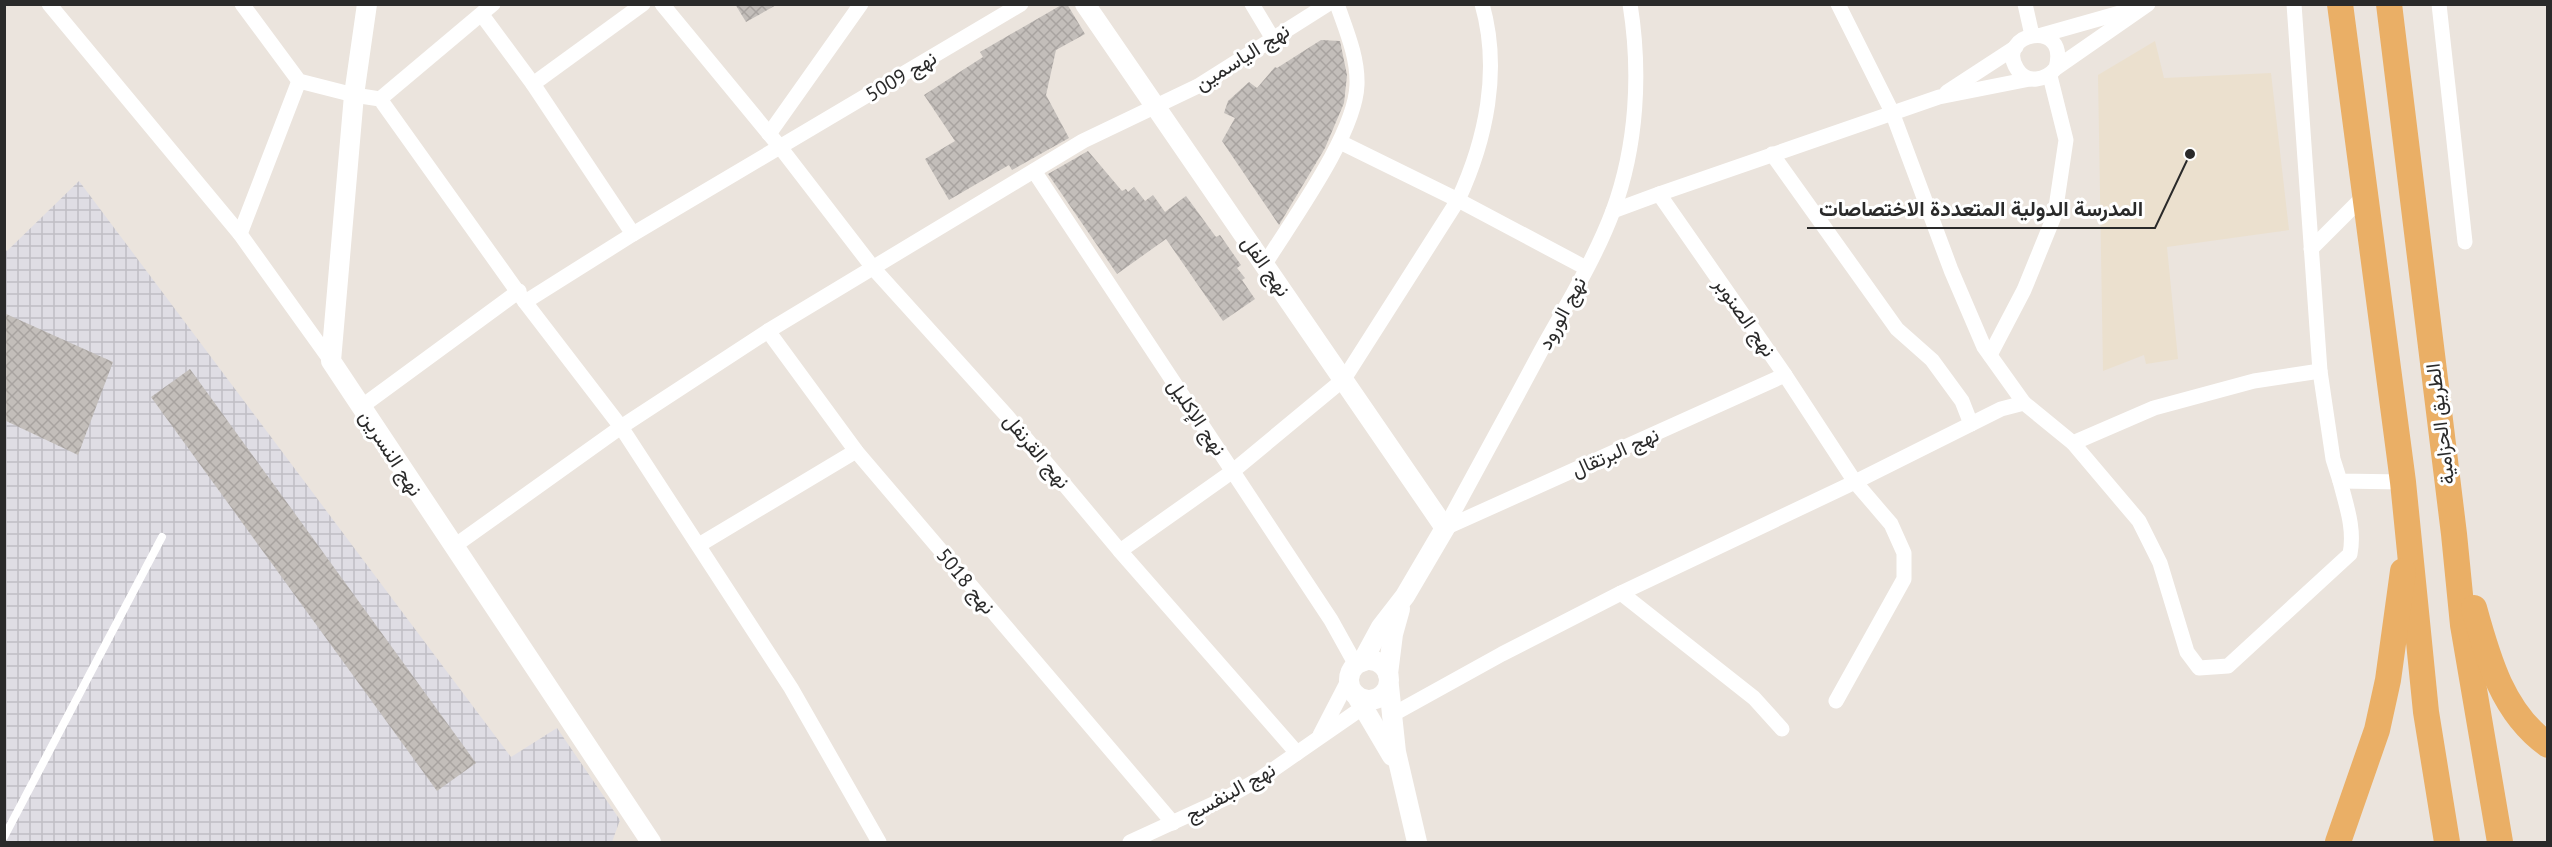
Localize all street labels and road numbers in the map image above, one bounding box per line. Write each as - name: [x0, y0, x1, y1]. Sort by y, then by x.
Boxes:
- street label: نهج الياسمين: [1190, 18, 1295, 97]
- street label: نهج 5009: [861, 45, 942, 108]
- street label: نهج الفل: [1235, 230, 1296, 302]
- street label: نهج الصنوبر: [1707, 271, 1782, 363]
- street label: نهج الورود: [1532, 272, 1593, 354]
- street label: الطريق الحزامية: [2420, 362, 2460, 486]
- street label: نهج الإكليل: [1161, 374, 1232, 461]
- street label: نهج النسرين: [353, 405, 429, 502]
- street label: نهج القرنفل: [997, 408, 1076, 495]
- street label: نهج البرتقال: [1567, 421, 1663, 484]
- street label: نهج 5018: [930, 543, 1001, 620]
- street label: نهج البنفسج: [1180, 757, 1280, 828]

